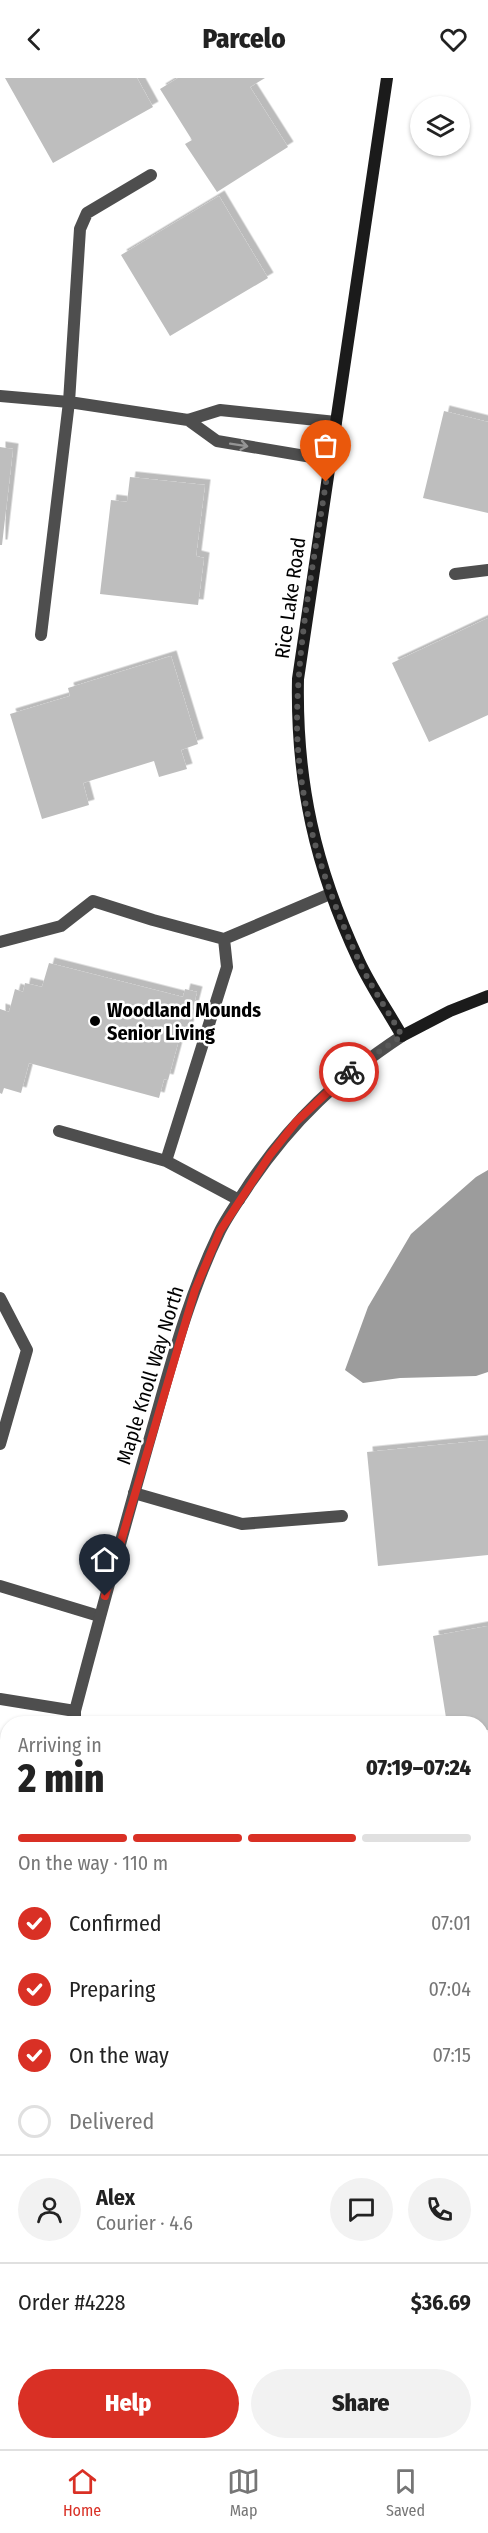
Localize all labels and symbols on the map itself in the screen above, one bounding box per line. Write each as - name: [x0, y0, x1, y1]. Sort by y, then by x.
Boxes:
- pin: [300, 420, 351, 482]
- one-way arrow: [229, 440, 248, 451]
- street label: Rice Lake Road: [270, 536, 310, 660]
- place label: Woodland Mounds Senior Living: [107, 998, 261, 1045]
- marker: Woodland Mounds Senior Living: [88, 1014, 102, 1028]
- courier: [319, 1042, 379, 1102]
- street label: Maple Knoll Way North: [111, 1283, 189, 1467]
- pin: [79, 1534, 130, 1596]

